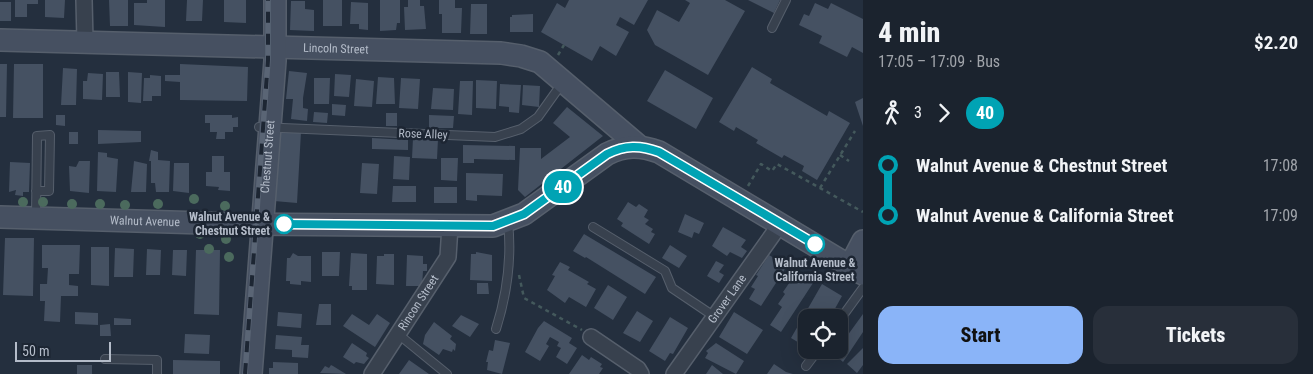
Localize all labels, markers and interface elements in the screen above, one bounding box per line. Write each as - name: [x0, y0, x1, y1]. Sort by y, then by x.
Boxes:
- text: 4 min: [878, 16, 940, 49]
- text: $2.20: [1254, 31, 1298, 54]
- street label: Lincoln Street: [303, 41, 369, 57]
- text: 17:05 – 17:09 · Bus: [878, 52, 1000, 71]
- icon: walk: [878, 99, 906, 127]
- icon: forward: [930, 99, 958, 127]
- text: 40: [976, 102, 994, 123]
- text: 3: [914, 103, 922, 122]
- street label: Chestnut Street: [258, 119, 277, 194]
- street label: Rose Alley: [398, 126, 448, 142]
- text: Walnut Avenue & Chestnut Street: [916, 154, 1167, 177]
- text: 17:08: [1263, 156, 1298, 175]
- line badge: 40: [540, 171, 586, 203]
- text: 40: [554, 176, 572, 197]
- text: Walnut Avenue & California Street: [916, 204, 1173, 227]
- text: 17:09: [1263, 206, 1298, 225]
- place label: Walnut Avenue & Chestnut Street: [189, 210, 270, 238]
- street label: Walnut Avenue: [110, 213, 181, 229]
- marker: Walnut Avenue & Chestnut Street: [274, 214, 294, 234]
- marker: Walnut Avenue & California Street: [805, 234, 825, 254]
- place label: Walnut Avenue & California Street: [775, 256, 856, 284]
- street label: Grover Lane: [705, 271, 749, 326]
- street label: Rincon Street: [395, 272, 442, 333]
- button: Start: [878, 306, 1083, 364]
- button: Tickets: [1093, 306, 1298, 364]
- map controls: [798, 309, 848, 359]
- button: locate: [798, 309, 848, 359]
- scale bar: [15, 339, 111, 362]
- text: 50 m: [22, 343, 50, 359]

